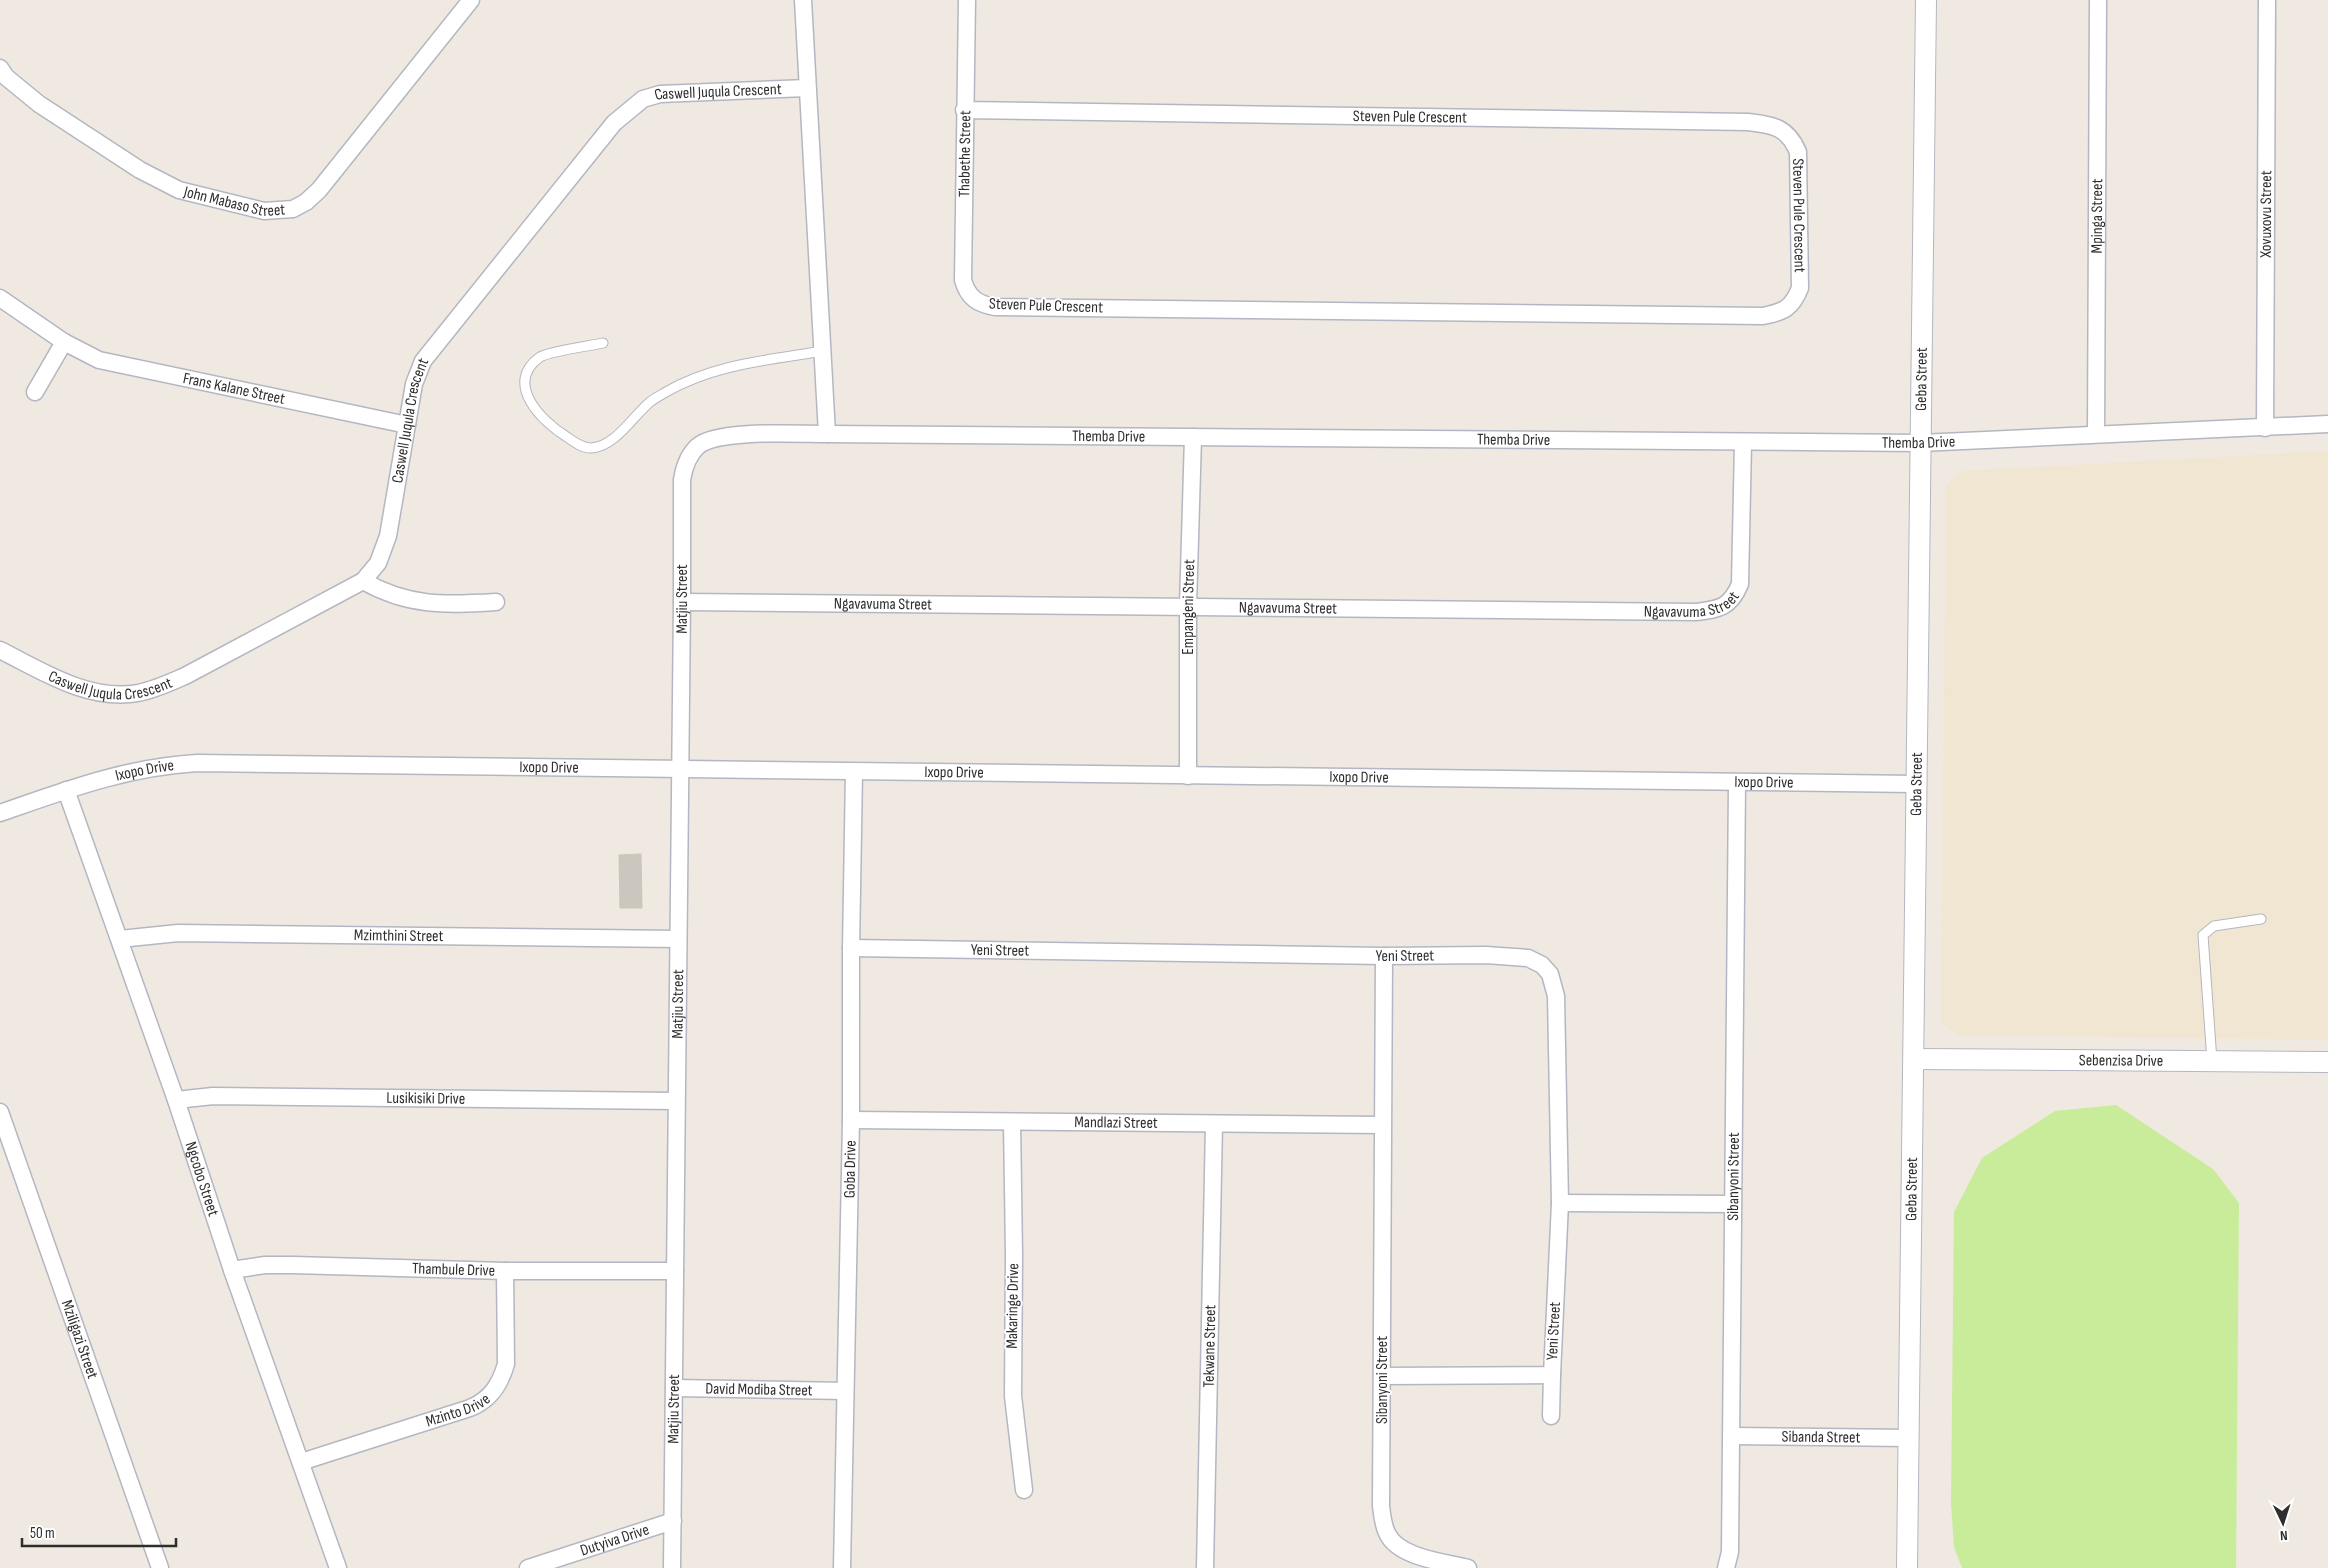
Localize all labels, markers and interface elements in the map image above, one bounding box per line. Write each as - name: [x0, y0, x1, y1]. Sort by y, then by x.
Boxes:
- street label: Caswell Juqula Crescent: [652, 80, 782, 105]
- street label: Steven Pule Crescent: [1353, 106, 1467, 127]
- street label: Thabethe Street: [955, 110, 975, 197]
- street label: Steven Pule Crescent: [1789, 158, 1809, 273]
- street label: Xovuxovu Street: [2256, 170, 2276, 259]
- street label: Mpinga Street: [2087, 178, 2107, 253]
- street label: John Mabaso Street: [181, 182, 286, 221]
- street label: Steven Pule Crescent: [989, 295, 1103, 317]
- street label: Geba Street: [1912, 347, 1931, 411]
- street label: Caswell Juqula Crescent: [388, 355, 433, 484]
- street label: Frans Kalane Street: [181, 368, 287, 409]
- street label: Themba Drive: [1072, 427, 1145, 446]
- street label: Themba Drive: [1477, 430, 1550, 449]
- street label: Themba Drive: [1882, 432, 1956, 453]
- street label: Empangeni Street: [1179, 559, 1199, 655]
- street label: Matjiu Street: [672, 564, 692, 634]
- street label: Ngavavuma Street: [1644, 588, 1744, 622]
- street label: Ngavavuma Street: [834, 594, 932, 614]
- street label: Ngavavuma Street: [1239, 598, 1337, 618]
- street label: Caswell Juqula Crescent: [45, 667, 175, 704]
- street label: Geba Street: [1907, 752, 1926, 816]
- street label: Ixopo Drive: [113, 756, 175, 785]
- street label: Ixopo Drive: [519, 757, 579, 777]
- street label: Ixopo Drive: [924, 762, 984, 782]
- street label: Ixopo Drive: [1329, 767, 1389, 787]
- street label: Ixopo Drive: [1734, 772, 1794, 792]
- street label: Mzimthini Street: [354, 926, 444, 946]
- street label: Yeni Street: [971, 940, 1029, 960]
- street label: Yeni Street: [1376, 946, 1434, 966]
- street label: Matjiu Street: [668, 969, 688, 1039]
- street label: Sebenzisa Drive: [2079, 1051, 2163, 1070]
- street label: Lusikisiki Drive: [386, 1088, 465, 1108]
- street label: Mandlazi Street: [1074, 1113, 1158, 1132]
- street label: Sibanyoni Street: [1724, 1132, 1743, 1221]
- street label: Ngcobo Street: [181, 1139, 223, 1219]
- street label: Goba Drive: [840, 1140, 860, 1198]
- street label: Geba Street: [1902, 1157, 1921, 1221]
- street label: Thambule Drive: [412, 1259, 495, 1280]
- street label: Makaringe Drive: [1003, 1263, 1023, 1349]
- street label: Mziligazi Street: [57, 1298, 102, 1381]
- street label: Yeni Street: [1543, 1301, 1565, 1361]
- street label: Tekwane Street: [1199, 1304, 1220, 1388]
- street label: Sibanyoni Street: [1373, 1336, 1392, 1424]
- street label: Matjiu Street: [664, 1374, 684, 1444]
- street label: David Modiba Street: [705, 1379, 813, 1400]
- street label: Mzinto Drive: [423, 1390, 494, 1431]
- street label: Sibanda Street: [1782, 1427, 1861, 1447]
- north arrow: [2258, 1498, 2308, 1548]
- scale bar: [22, 1516, 176, 1548]
- street label: Dutyiva Drive: [578, 1520, 651, 1560]
- text: 50 m: [30, 1524, 55, 1543]
- text: N: [2280, 1527, 2288, 1544]

